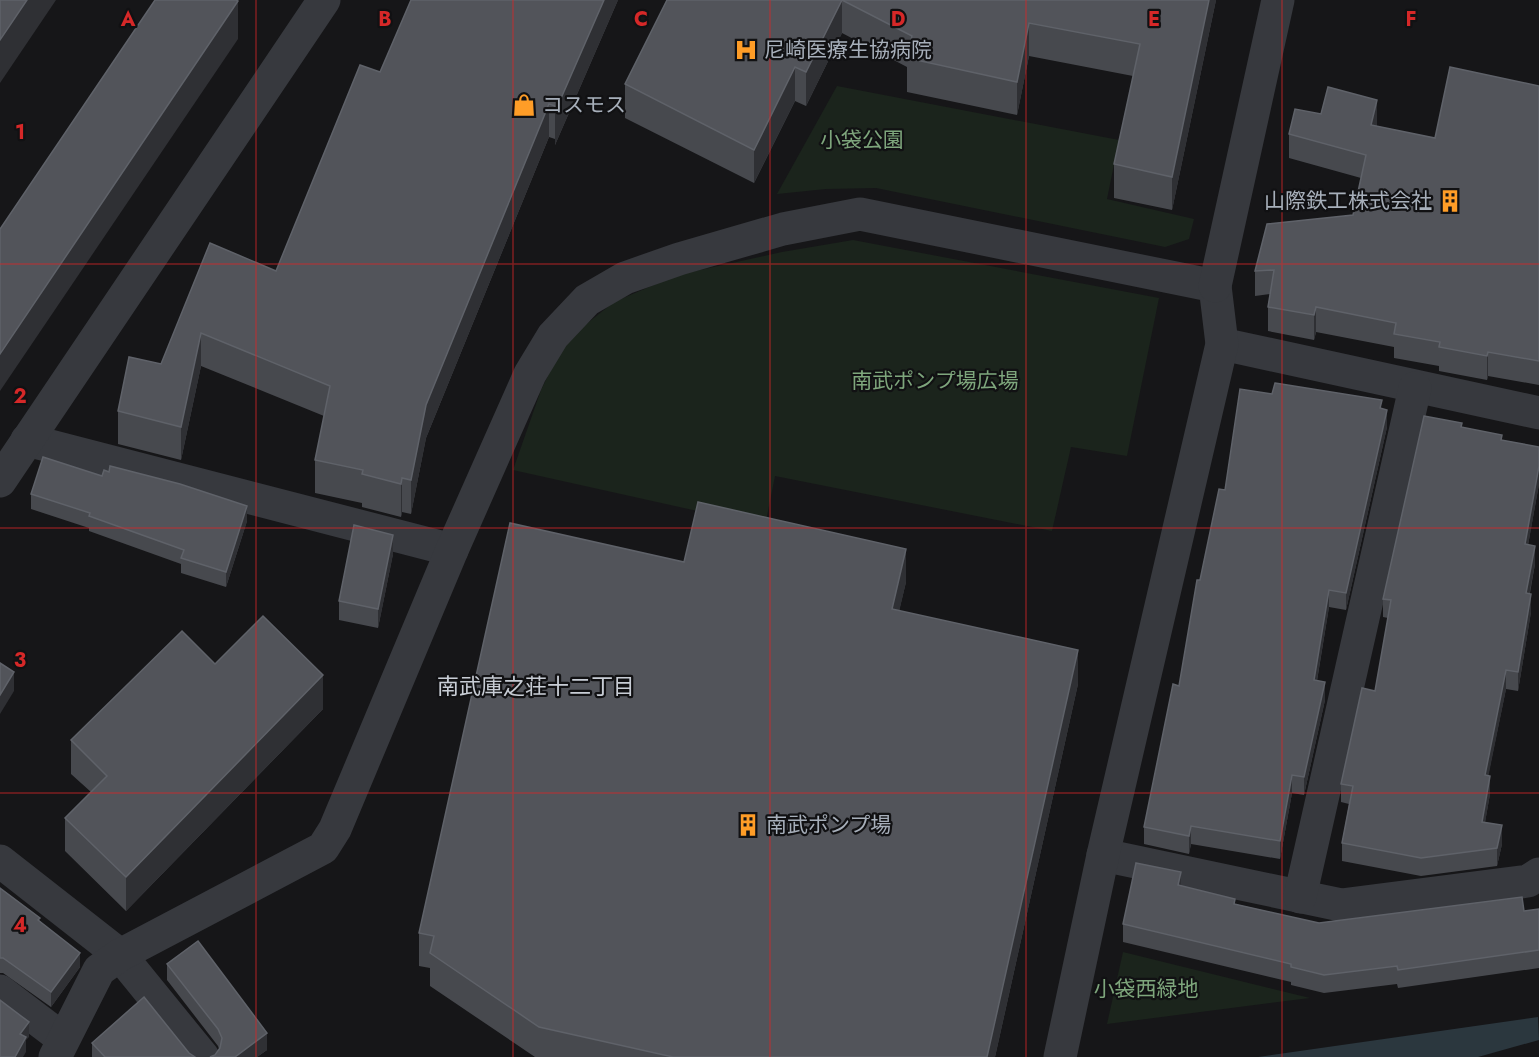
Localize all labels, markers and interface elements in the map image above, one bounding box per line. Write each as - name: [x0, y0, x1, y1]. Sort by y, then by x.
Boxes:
- text: A: [120, 5, 136, 34]
- text: B: [378, 5, 392, 34]
- text: C: [634, 5, 648, 34]
- text: D: [891, 5, 905, 34]
- text: E: [1148, 5, 1160, 34]
- text: F: [1405, 5, 1417, 34]
- place label: 尼崎医療生協病院: [764, 35, 932, 65]
- hospital icon: 尼崎医療生協病院: [733, 37, 759, 63]
- place label: コスモス: [542, 90, 626, 120]
- shop icon: コスモス: [511, 92, 537, 118]
- text: 1: [15, 118, 25, 147]
- park label: 小袋公園: [820, 125, 904, 155]
- place label: 山際鉄工株式会社: [1264, 186, 1432, 216]
- building icon: 山際鉄工株式会社: [1437, 188, 1463, 214]
- park label: 南武ポンプ場広場: [851, 366, 1019, 396]
- text: 2: [13, 382, 27, 411]
- text: 3: [14, 646, 26, 675]
- district label: 南武庫之荘十二丁目: [437, 670, 635, 702]
- place label: 南武ポンプ場: [766, 810, 891, 840]
- building icon: 南武ポンプ場: [735, 812, 761, 838]
- text: 4: [13, 911, 27, 940]
- park label: 小袋西緑地: [1094, 974, 1199, 1004]

